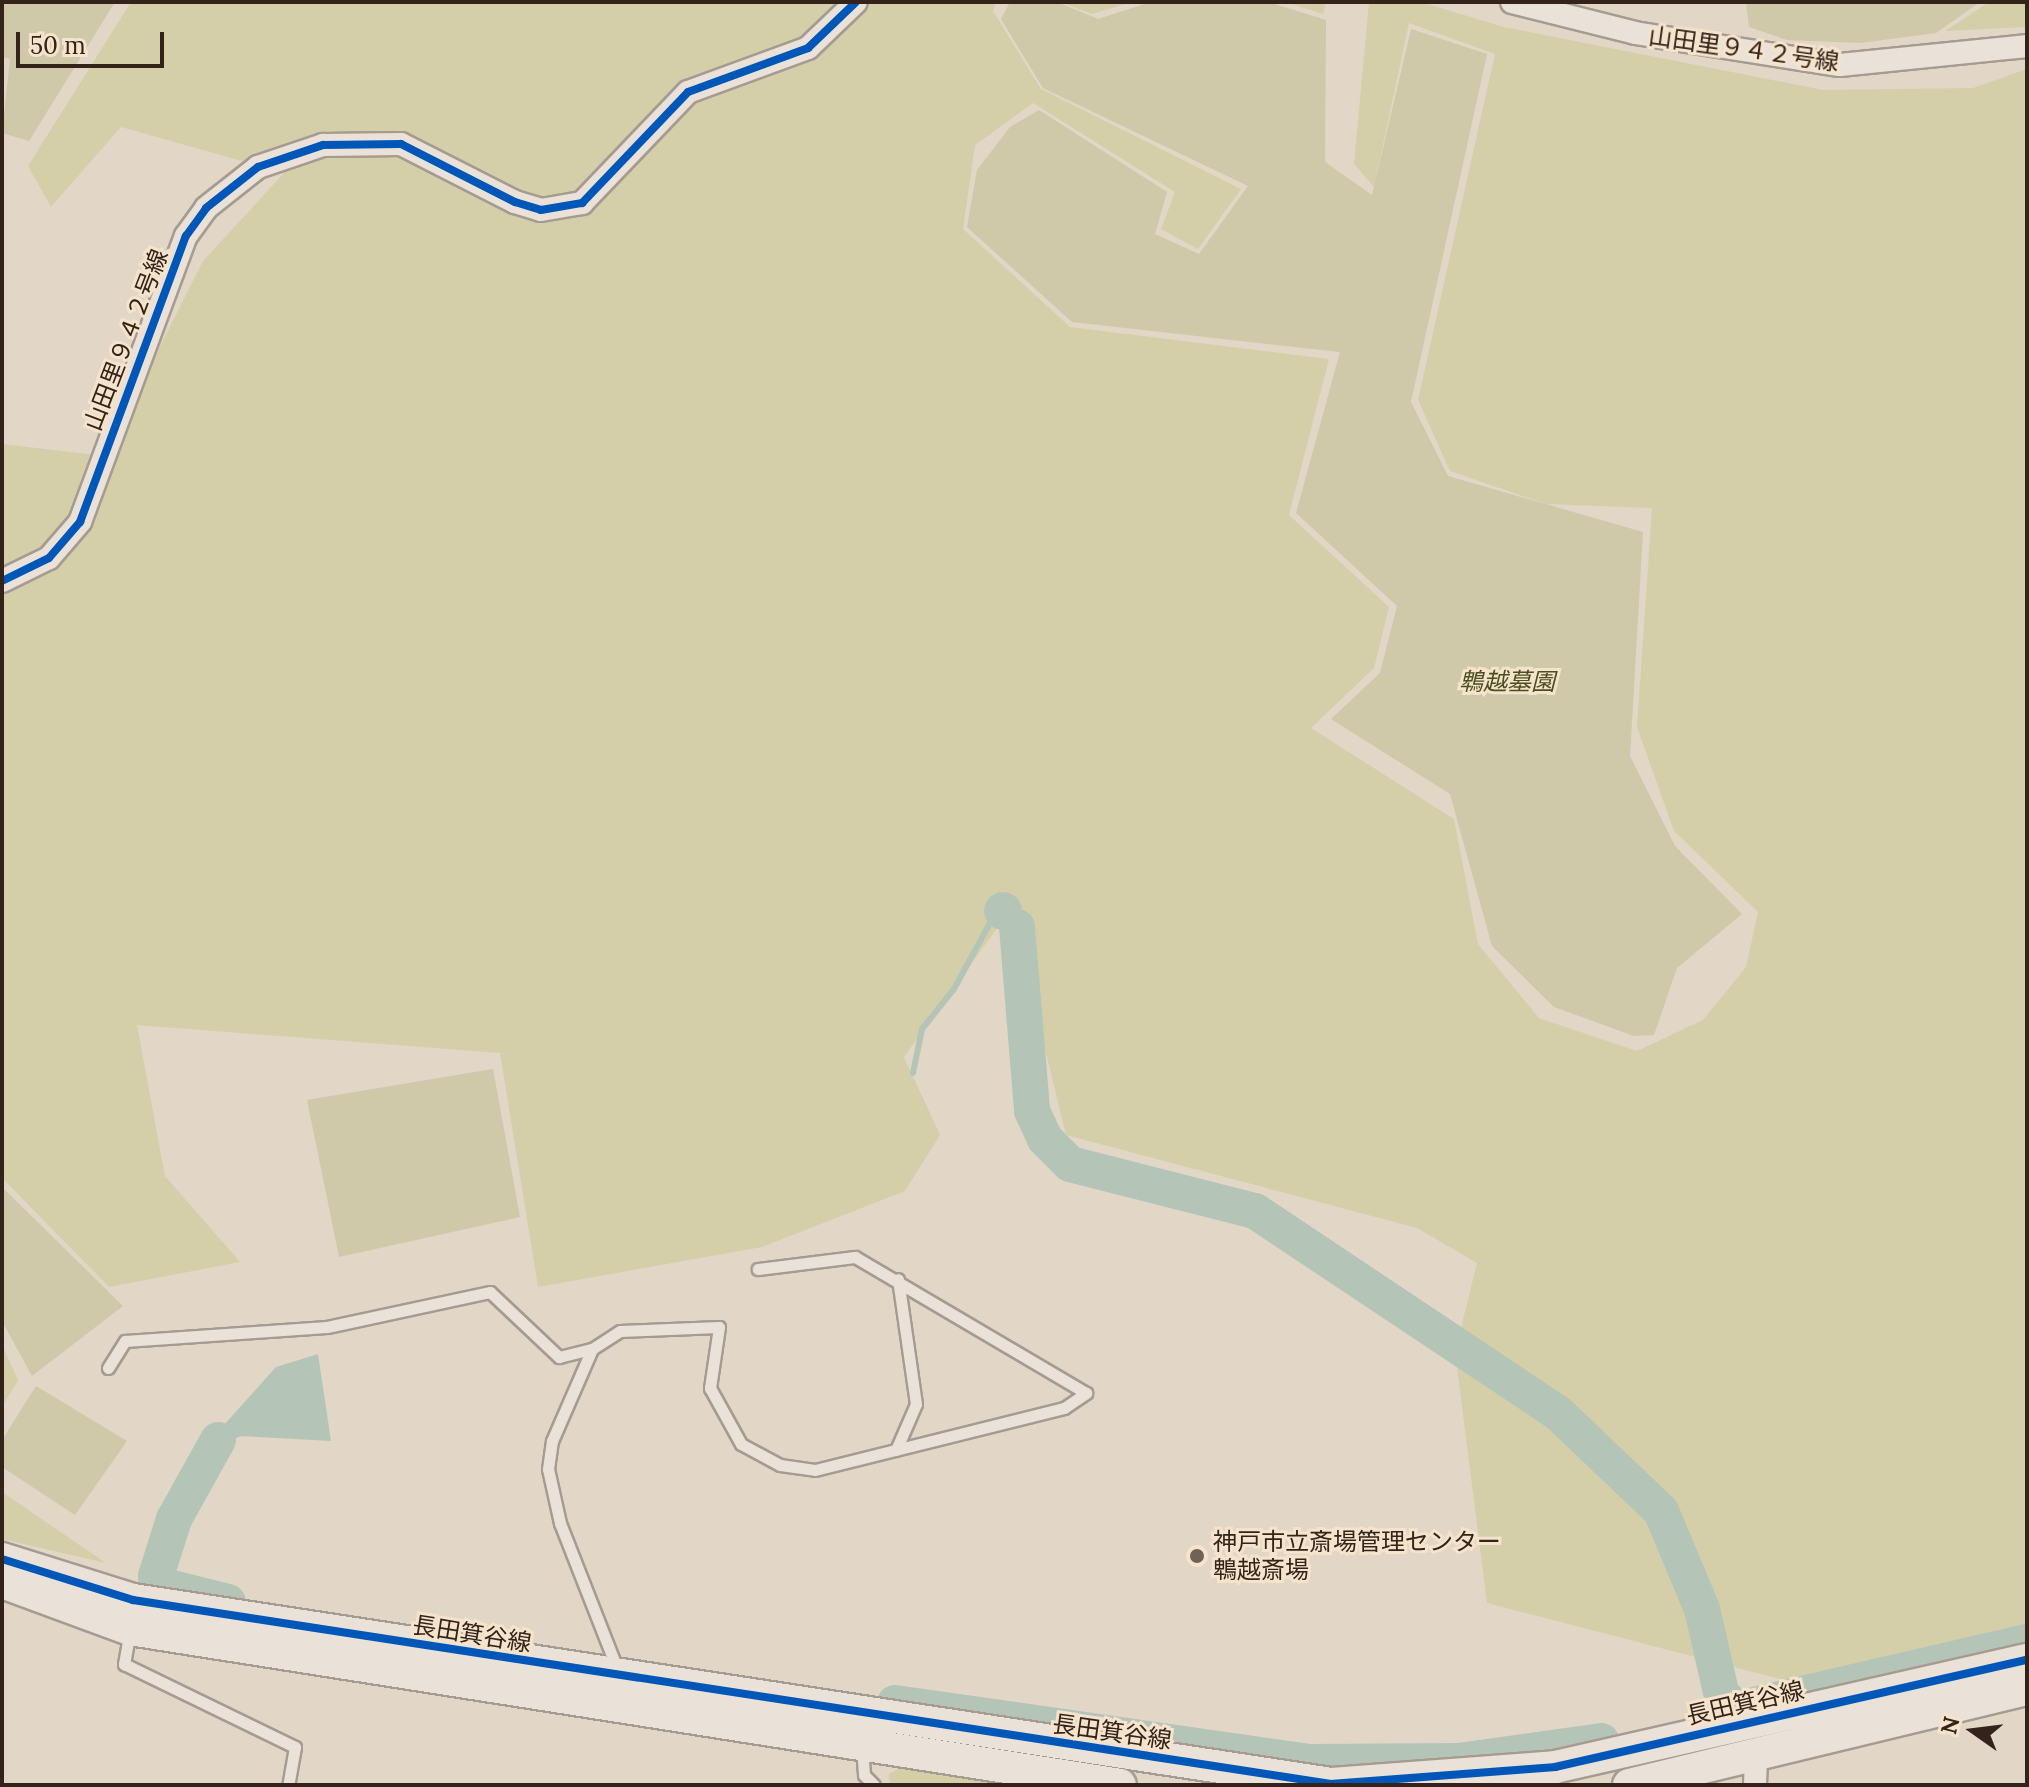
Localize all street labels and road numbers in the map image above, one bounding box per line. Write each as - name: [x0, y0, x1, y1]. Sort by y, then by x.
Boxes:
- street label: 山田里９４２号線: [1647, 21, 1841, 77]
- street label: 山田里９４２号線: [78, 245, 174, 435]
- street label: 長田箕谷線: [410, 1610, 534, 1658]
- street label: 長田箕谷線: [1683, 1675, 1807, 1731]
- street label: 長田箕谷線: [1051, 1709, 1173, 1755]

